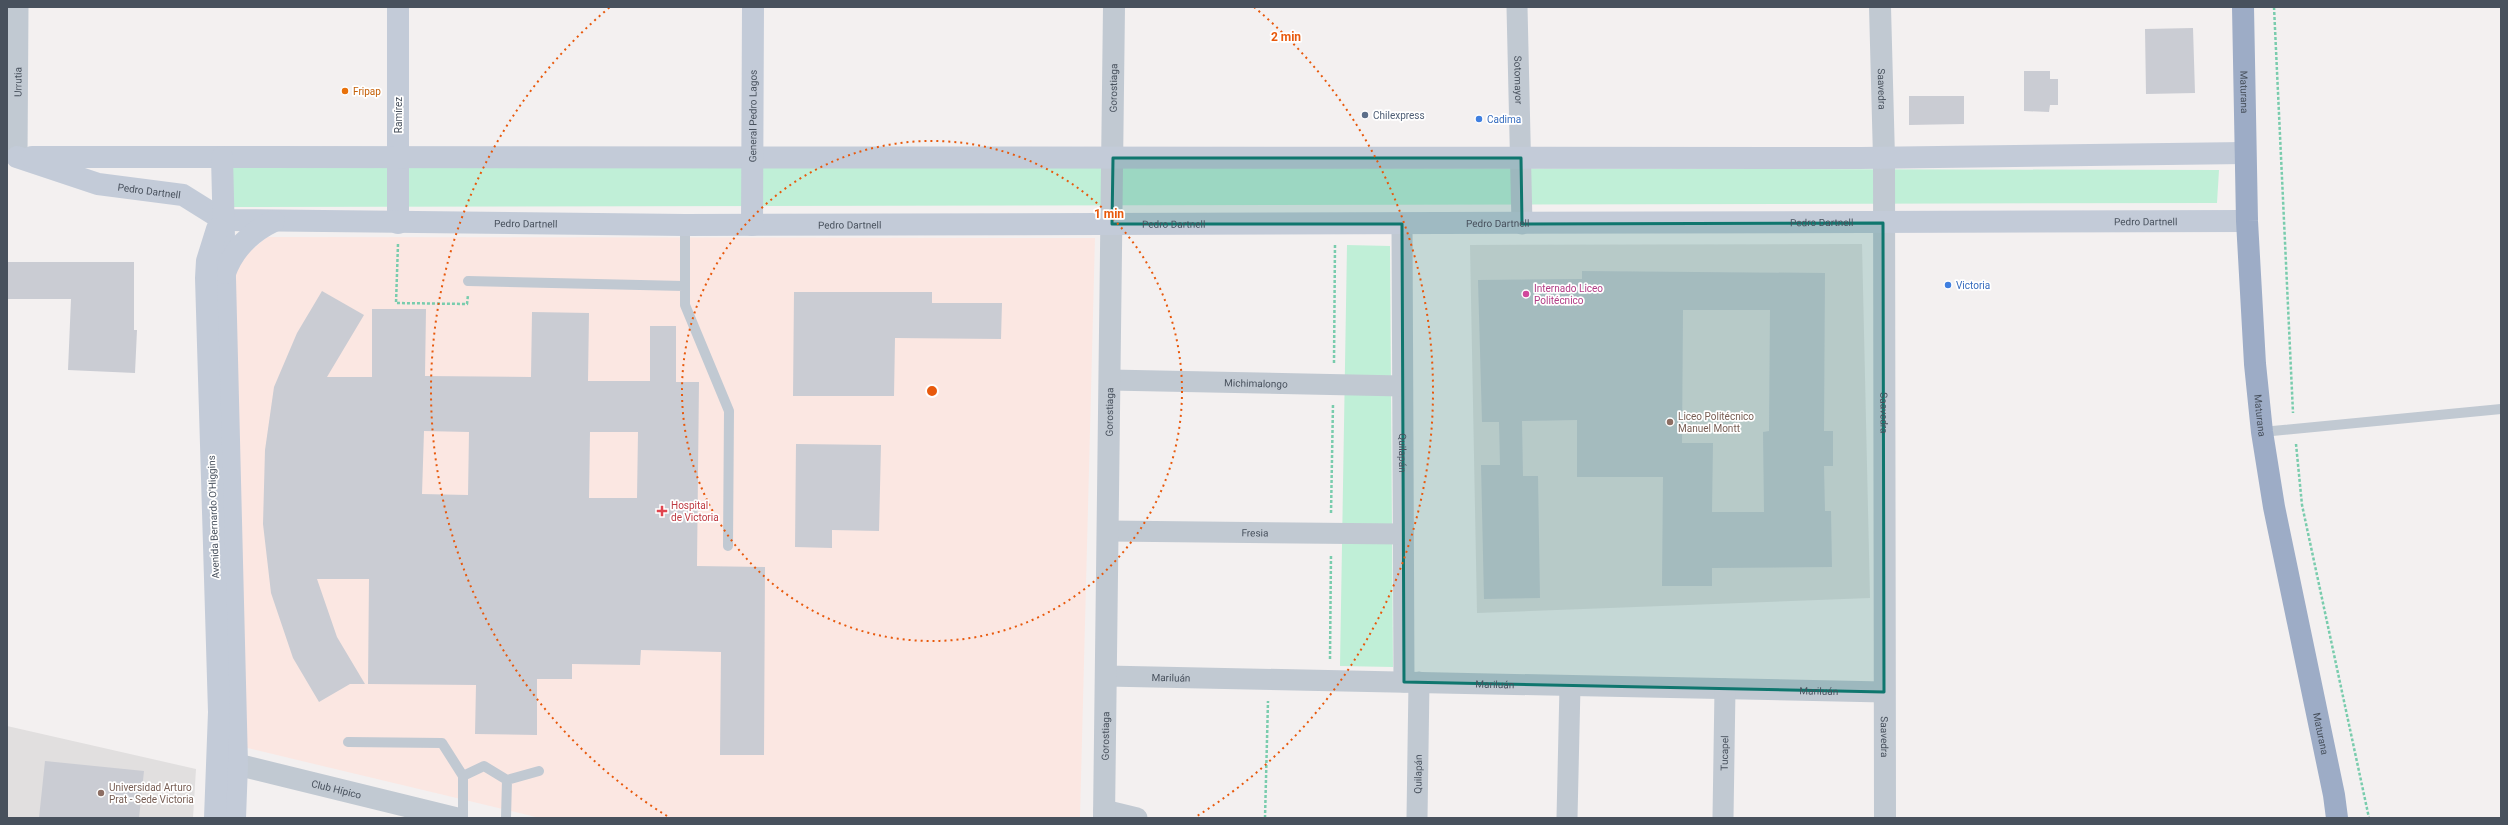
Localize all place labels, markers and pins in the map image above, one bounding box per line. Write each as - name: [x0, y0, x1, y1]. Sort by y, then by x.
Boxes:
- marker: Fripap: [340, 86, 350, 96]
- place label: Fripap: [353, 86, 381, 97]
- marker: Chilexpress: [1360, 110, 1370, 120]
- place label: Chilexpress: [1373, 110, 1425, 121]
- marker: Cadima: [1474, 114, 1484, 124]
- place label: Cadima: [1487, 114, 1521, 125]
- marker: Victoria: [1943, 280, 1953, 290]
- place label: Victoria: [1956, 280, 1990, 291]
- place label: Internado Liceo Politécnico: [1534, 283, 1603, 306]
- marker: Internado Liceo Politécnico: [1521, 289, 1531, 299]
- centre of rings: [925, 384, 939, 398]
- place label: Liceo Politécnico Manuel Montt: [1678, 411, 1754, 434]
- marker: Liceo Politécnico Manuel Montt: [1665, 417, 1675, 427]
- place label: Hospital de Victoria: [671, 500, 719, 523]
- marker: Hospital de Victoria: [656, 505, 668, 517]
- place label: Universidad Arturo Prat - Sede Victoria: [109, 782, 194, 805]
- marker: Universidad Arturo Prat - Sede Victoria: [96, 788, 106, 798]

